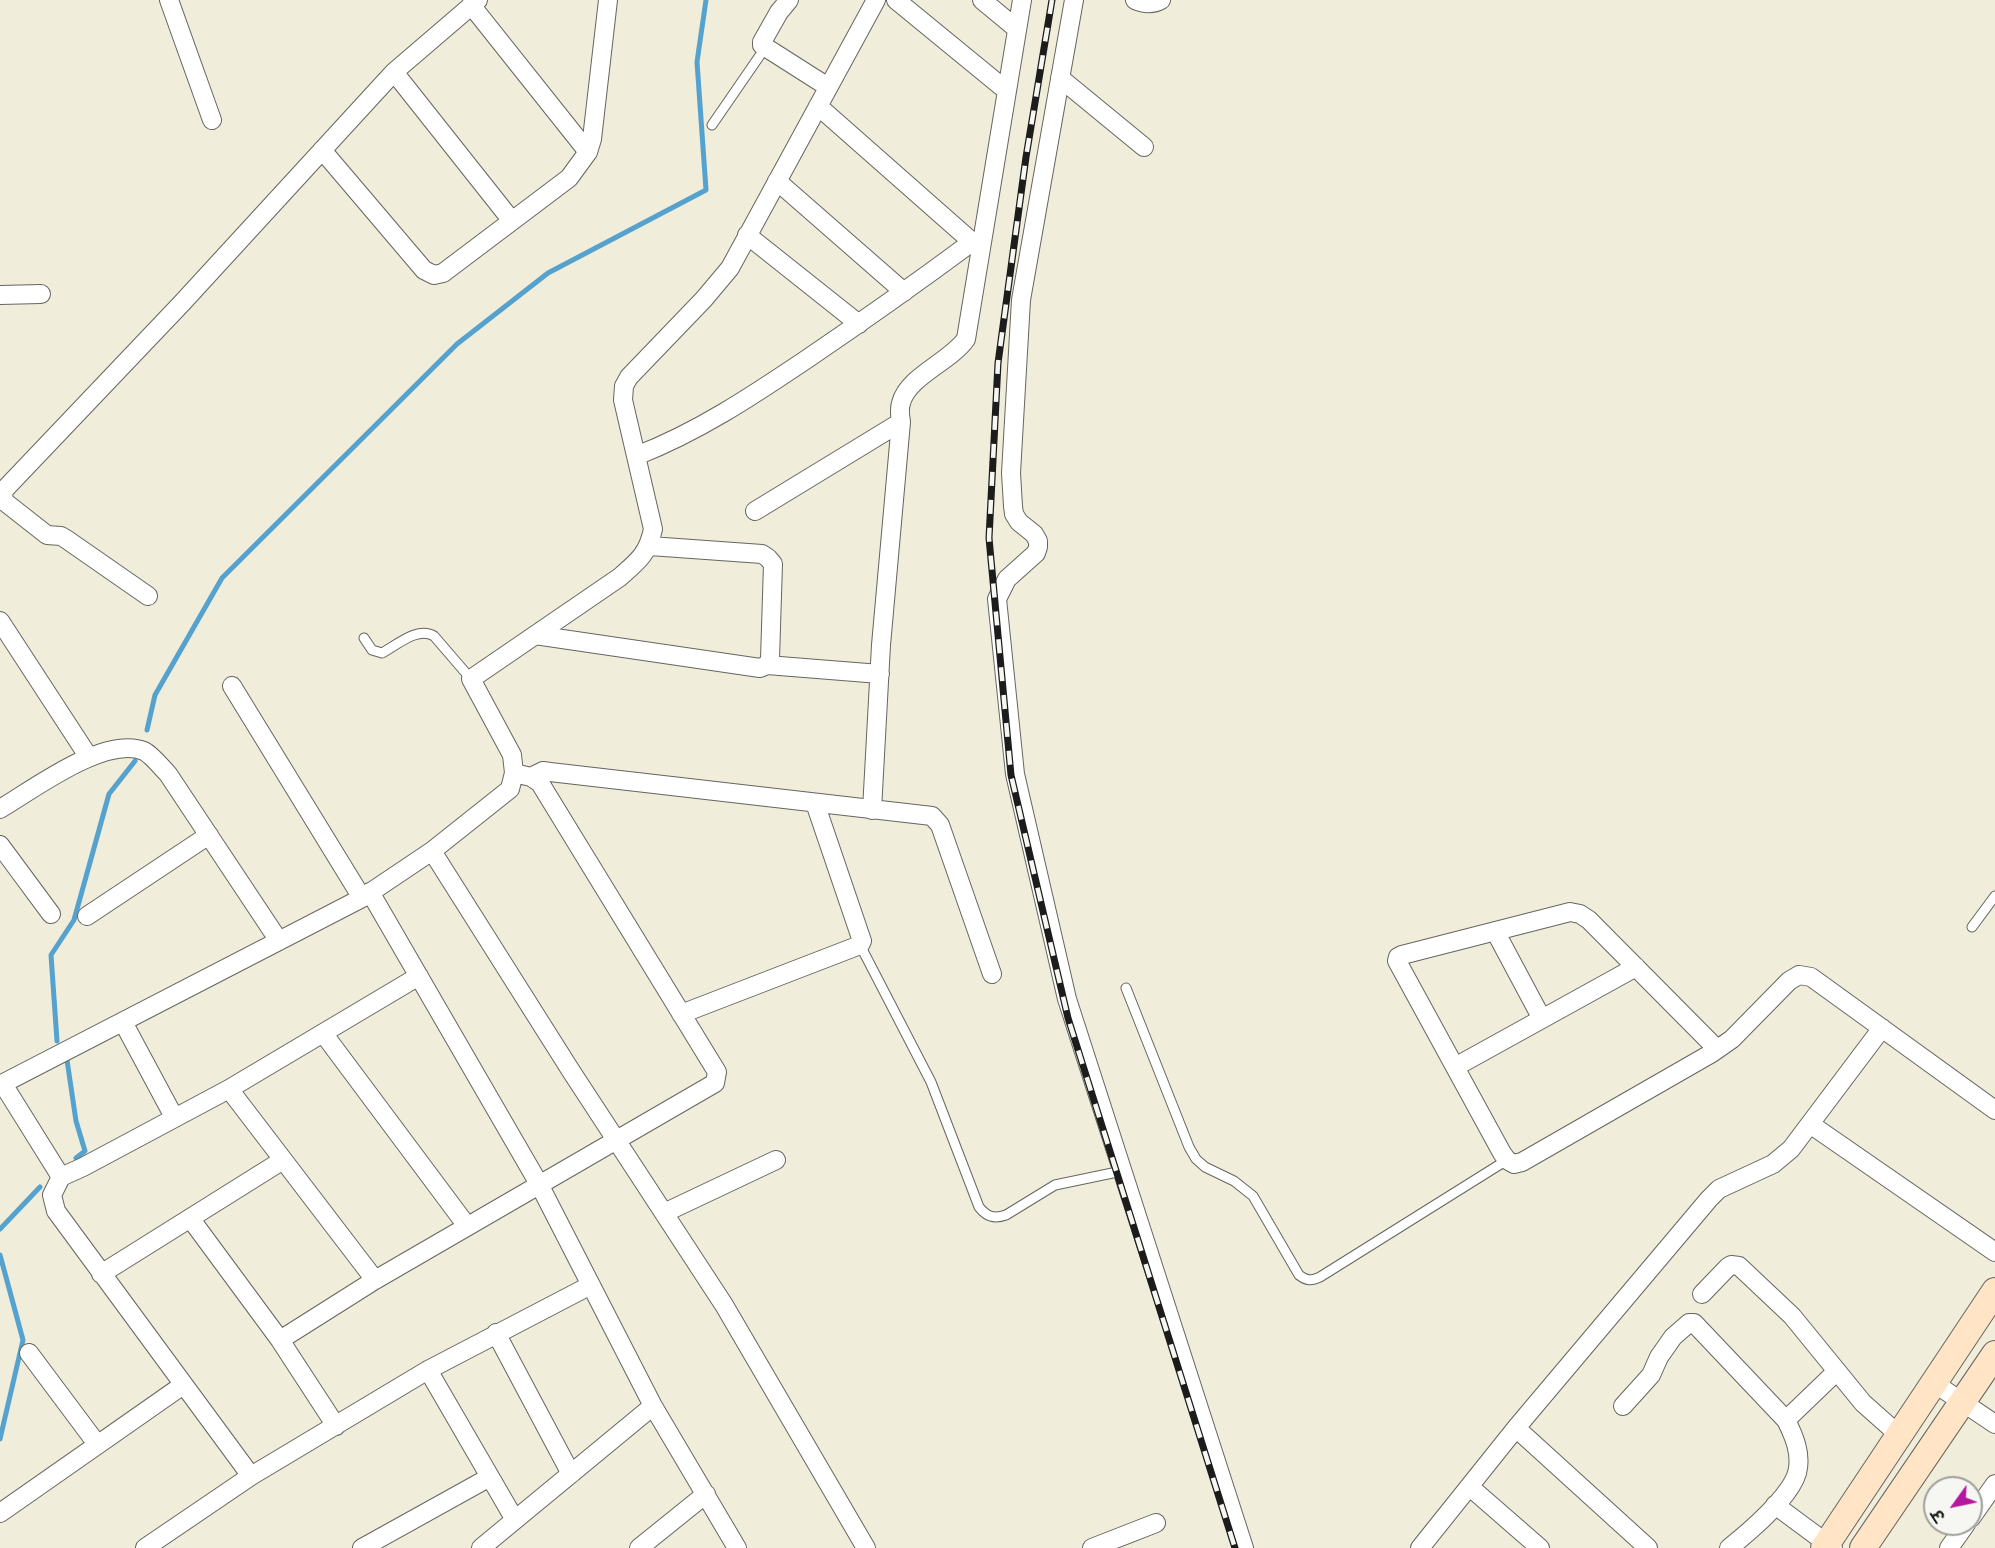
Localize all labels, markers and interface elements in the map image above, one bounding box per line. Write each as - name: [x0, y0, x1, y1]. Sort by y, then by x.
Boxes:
- north arrow: [1923, 1476, 1983, 1536]
- text: उ: [1927, 1504, 1953, 1526]

